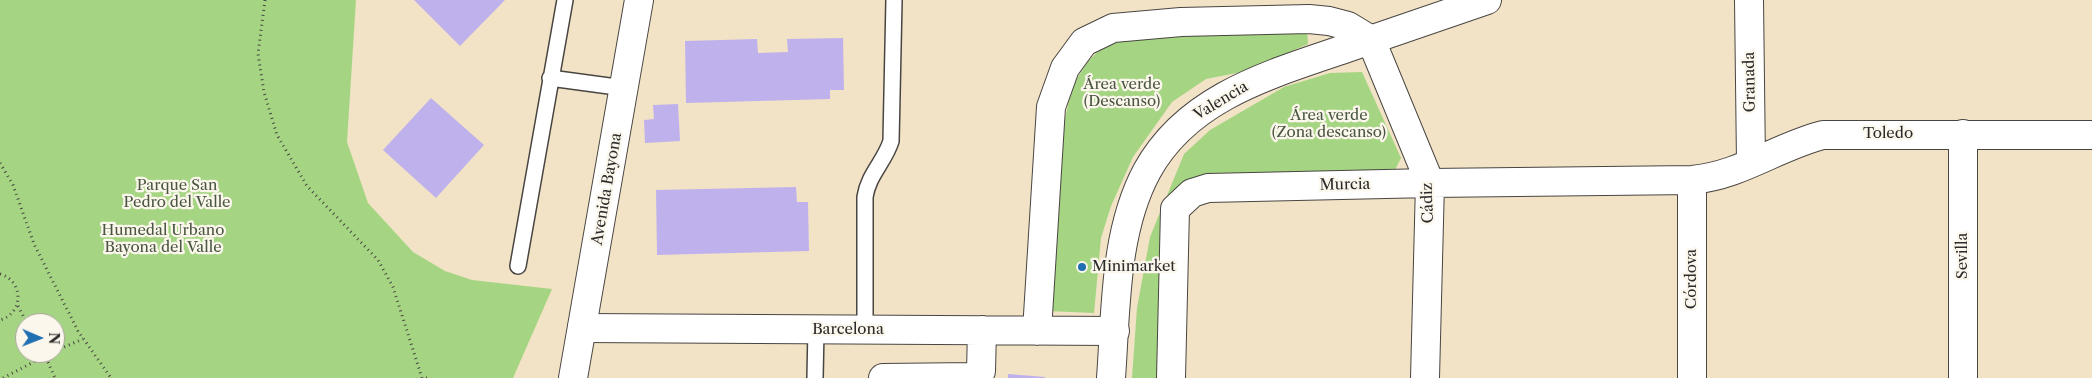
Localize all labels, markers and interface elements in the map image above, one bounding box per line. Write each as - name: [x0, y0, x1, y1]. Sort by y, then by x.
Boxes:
- street label: Granada: [1740, 52, 1760, 112]
- park label: Área verde (Descanso): [1083, 76, 1161, 111]
- street label: Valencia: [1191, 78, 1251, 124]
- park label: Área verde (Zona descanso): [1272, 107, 1386, 142]
- street label: Toledo: [1863, 125, 1913, 143]
- street label: Avenida Bayona: [588, 131, 626, 247]
- street label: Murcia: [1320, 176, 1370, 194]
- park label: Parque San Pedro del Valle: [123, 177, 231, 212]
- street label: Cádiz: [1418, 182, 1438, 224]
- park label: Humedal Urbano Bayona del Valle: [102, 222, 224, 257]
- street label: Sevilla: [1954, 233, 1972, 279]
- street label: Córdova: [1683, 249, 1701, 309]
- place label: Minimarket: [1092, 258, 1176, 276]
- marker: Minimarket: [1076, 261, 1088, 273]
- north arrow: [15, 313, 65, 363]
- street label: Barcelona: [812, 321, 884, 339]
- text: N: [45, 332, 63, 344]

